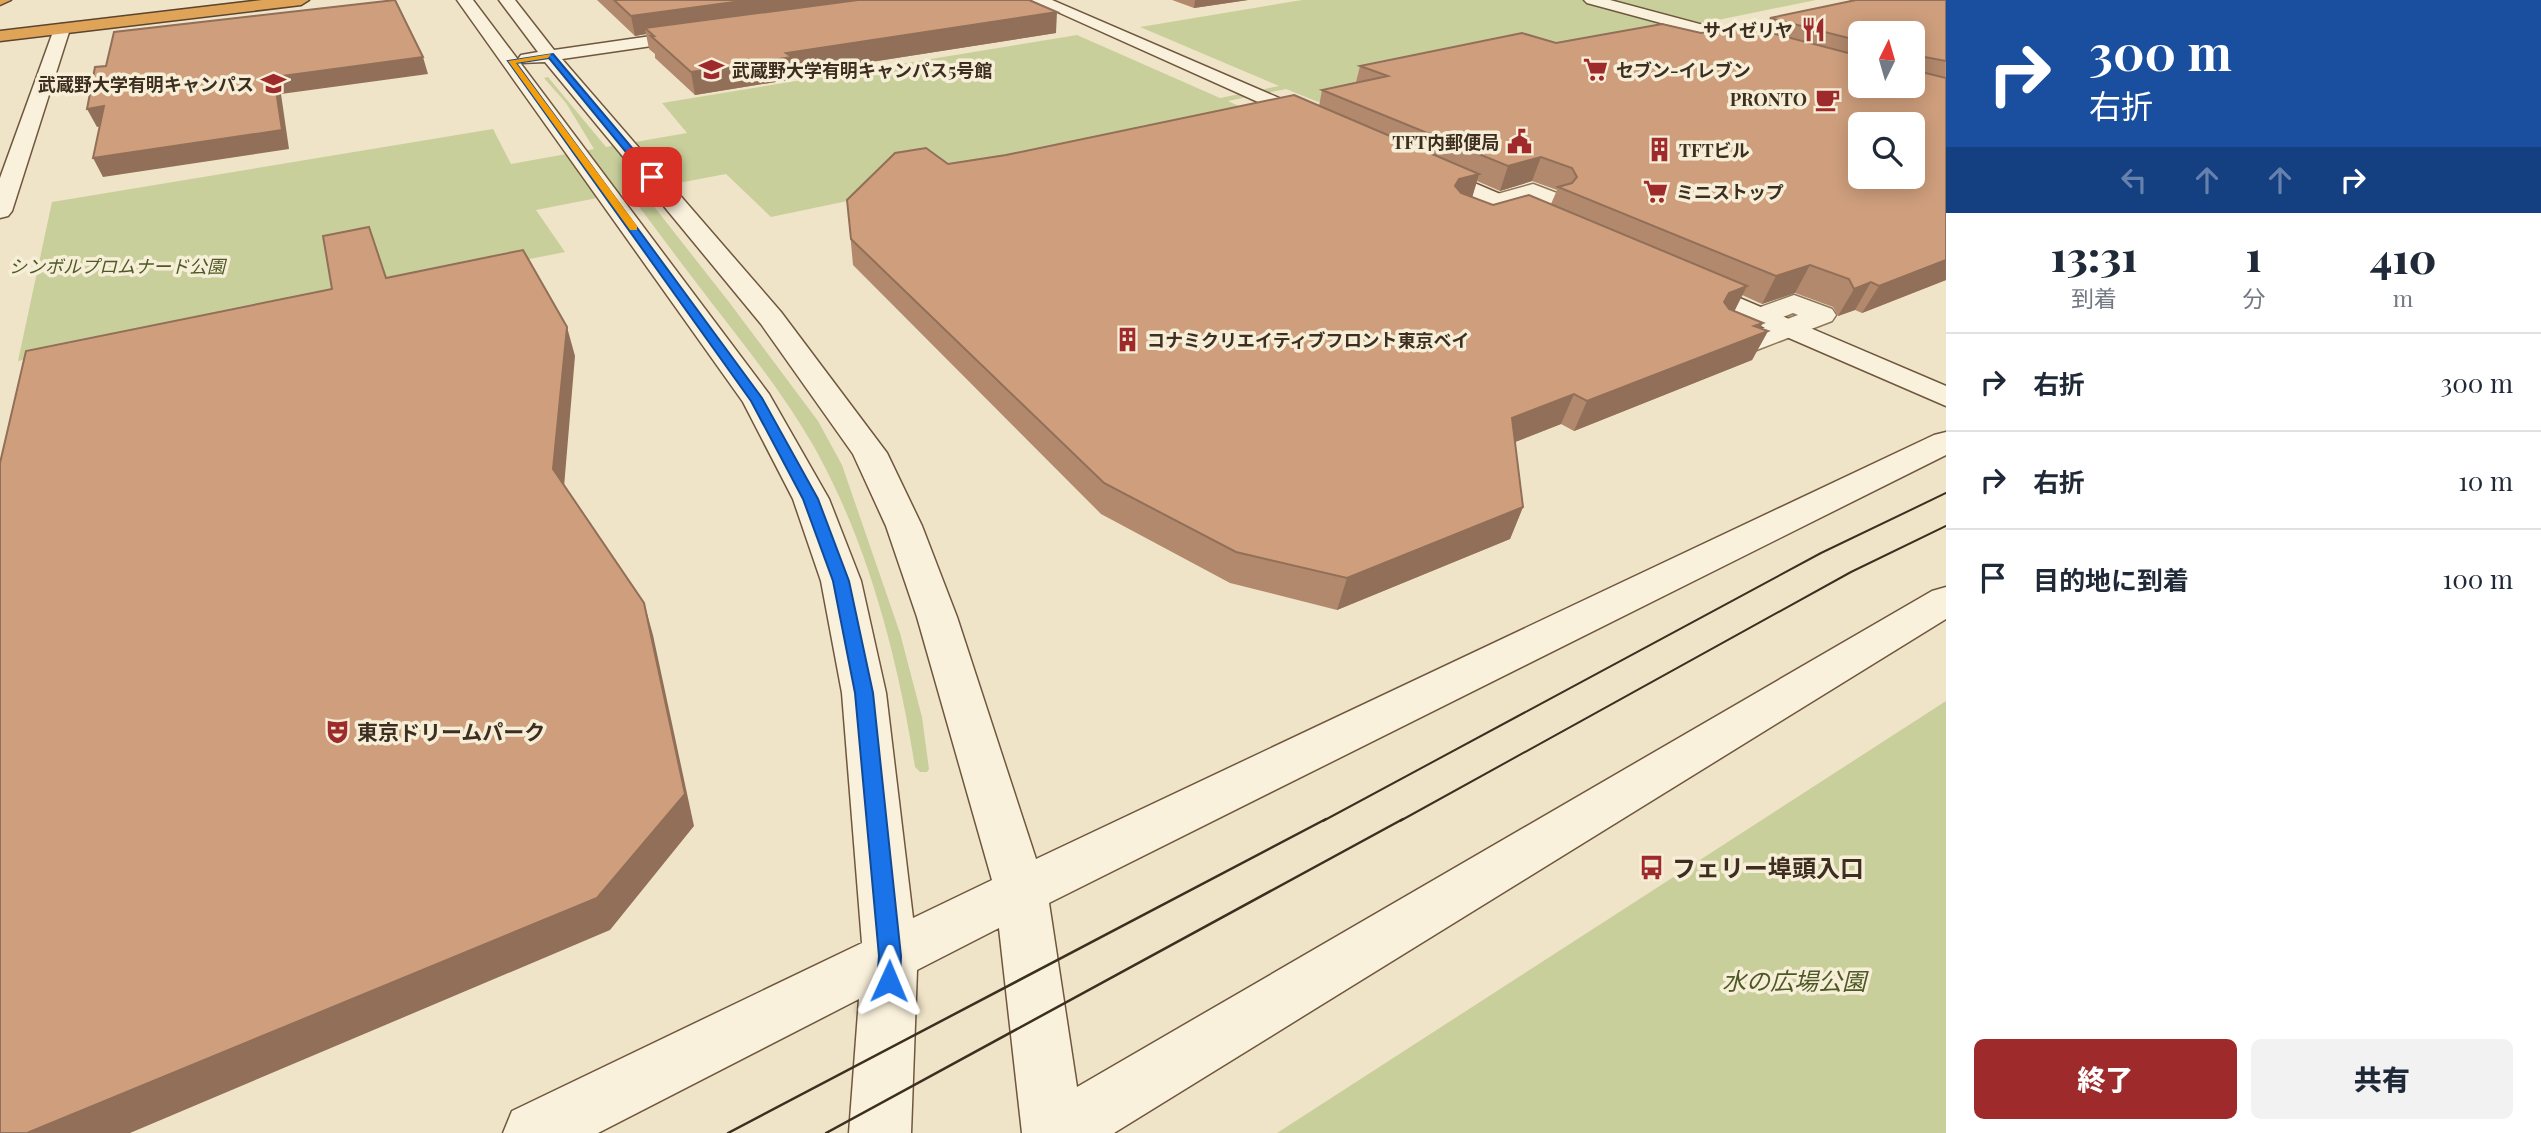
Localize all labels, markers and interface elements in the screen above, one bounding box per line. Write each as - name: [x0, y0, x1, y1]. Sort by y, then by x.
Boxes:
- restaurant icon: サイゼリヤ: [1799, 16, 1827, 44]
- place label: サイゼリヤ: [1703, 18, 1793, 42]
- text: 300 m: [2089, 18, 2232, 83]
- north arrow: [1848, 21, 1925, 98]
- map controls: [1848, 21, 1925, 189]
- icon: right: [1974, 28, 2065, 119]
- school or university icon: 武蔵野大学有明キャンパス5号館: [698, 56, 726, 84]
- supermarket icon: セブン-イレブン: [1582, 56, 1610, 84]
- place label: 武蔵野大学有明キャンパス5号館: [732, 58, 992, 82]
- place label: セブン-イレブン: [1616, 58, 1751, 82]
- school or university icon: 武蔵野大学有明キャンパス: [260, 70, 288, 98]
- place label: 武蔵野大学有明キャンパス: [38, 72, 254, 96]
- text: 右折: [2089, 83, 2153, 126]
- cafe icon: PRONTO: [1813, 85, 1841, 113]
- place label: PRONTO: [1730, 87, 1807, 111]
- button: search: [1848, 112, 1925, 189]
- public building icon: TFT内郵便局: [1505, 128, 1533, 156]
- place label: TFT内郵便局: [1392, 130, 1499, 154]
- building icon: TFTビル: [1645, 136, 1673, 164]
- place label: TFTビル: [1679, 138, 1750, 162]
- pin: [622, 147, 682, 207]
- icon: arrive: [633, 158, 671, 196]
- icon: left: [2115, 161, 2153, 199]
- icon: ahead: [2188, 161, 2226, 199]
- icon: ahead: [2261, 161, 2299, 199]
- icon: right: [2334, 161, 2372, 199]
- supermarket icon: ミニストップ: [1642, 178, 1670, 206]
- place label: ミニストップ: [1676, 180, 1784, 204]
- text: 13:31: [2051, 227, 2138, 283]
- text: 1: [2246, 227, 2262, 283]
- text: 410: [2370, 229, 2436, 285]
- park label: シンボルプロムナード公園: [9, 254, 228, 278]
- text: 到着: [2071, 282, 2117, 313]
- text: 分: [2242, 282, 2265, 313]
- text: m: [2393, 282, 2413, 313]
- building icon: コナミクリエイティブフロント東京ベイ: [1113, 326, 1141, 354]
- place label: コナミクリエイティブフロント東京ベイ: [1147, 328, 1470, 352]
- icon: right: [1974, 363, 2012, 401]
- text: 300 m: [2441, 365, 2513, 400]
- text: 右折: [2033, 366, 2085, 401]
- icon: right: [1974, 461, 2012, 499]
- text: 10 m: [2458, 463, 2513, 498]
- text: 右折: [2033, 464, 2085, 499]
- icon: arrive: [1974, 559, 2012, 597]
- text: 100 m: [2443, 561, 2513, 596]
- text: 目的地に到着: [2033, 562, 2189, 597]
- theatre icon: 東京ドリームパーク: [323, 717, 351, 745]
- place label: 東京ドリームパーク: [357, 717, 545, 745]
- place label: フェリー埠頭入口: [1672, 851, 1864, 883]
- bus stop icon: フェリー埠頭入口: [1638, 853, 1666, 881]
- position arrow: [852, 944, 926, 1018]
- park label: 水の広場公園: [1722, 964, 1869, 996]
- button: 終了: [1974, 1039, 2237, 1119]
- button: 共有: [2251, 1039, 2513, 1119]

